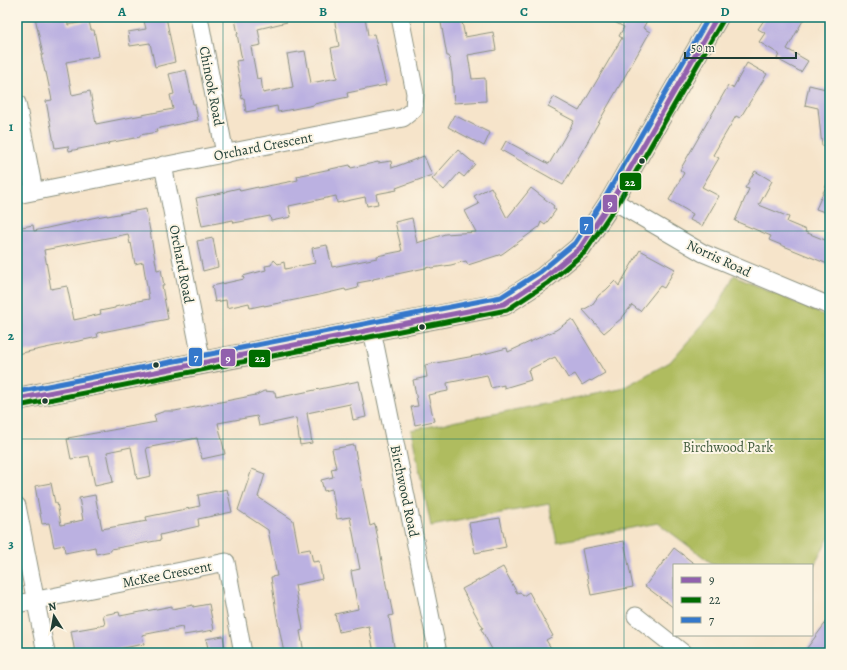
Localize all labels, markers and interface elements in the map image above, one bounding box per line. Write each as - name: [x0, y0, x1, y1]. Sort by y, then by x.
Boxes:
- text: A: [117, 3, 127, 20]
- text: B: [319, 3, 327, 20]
- text: C: [520, 3, 528, 20]
- text: D: [720, 3, 730, 20]
- scale bar: [685, 34, 796, 60]
- text: 50 m: [691, 40, 715, 56]
- street label: Chinook Road: [194, 45, 229, 128]
- text: 1: [9, 118, 14, 135]
- street label: Orchard Crescent: [212, 128, 314, 165]
- unlabelled marker: [637, 156, 647, 166]
- line badge: 22: [619, 172, 642, 191]
- text: 22: [625, 175, 636, 190]
- line badge: 9: [602, 194, 618, 213]
- text: 9: [607, 196, 613, 211]
- line badge: 7: [579, 216, 594, 235]
- text: 7: [584, 218, 589, 233]
- street label: Orchard Road: [165, 223, 199, 305]
- street label: Norris Road: [684, 235, 754, 282]
- unlabelled marker: [417, 322, 427, 332]
- text: 2: [8, 327, 15, 344]
- line badge: 7: [188, 347, 203, 367]
- line badge: 9: [220, 348, 236, 367]
- line badge: 22: [248, 349, 271, 368]
- text: 7: [194, 350, 199, 365]
- text: 9: [225, 351, 231, 366]
- text: 22: [255, 351, 266, 366]
- unlabelled marker: [151, 360, 161, 370]
- unlabelled marker: [40, 396, 50, 406]
- park label: Birchwood Park: [683, 438, 773, 457]
- street label: Birchwood Road: [385, 443, 424, 539]
- text: 3: [8, 535, 14, 552]
- street label: McKee Crescent: [121, 556, 214, 592]
- legend: [673, 564, 813, 636]
- text: 9: [709, 572, 714, 588]
- text: 22: [709, 592, 721, 608]
- north arrow: [34, 596, 74, 636]
- text: N: [47, 599, 58, 615]
- text: 7: [709, 612, 715, 628]

